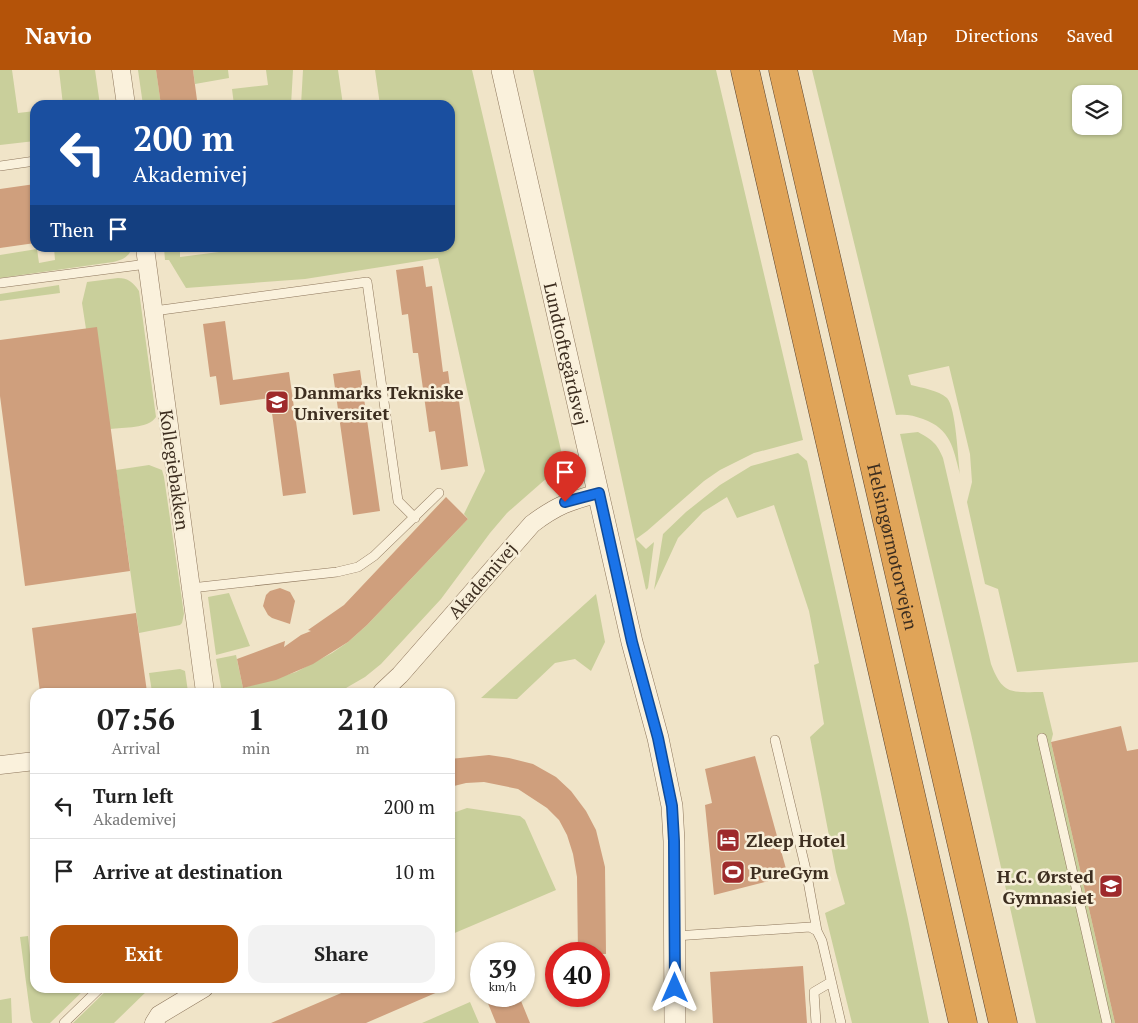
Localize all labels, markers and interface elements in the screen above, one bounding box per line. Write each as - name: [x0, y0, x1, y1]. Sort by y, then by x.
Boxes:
- text: Navio: [25, 19, 92, 51]
- text: Map: [892, 23, 927, 47]
- text: Directions: [955, 23, 1038, 47]
- text: Saved: [1066, 23, 1113, 47]
- map controls: [1072, 85, 1122, 135]
- button: layers: [1072, 85, 1122, 135]
- text: 200 m: [133, 115, 234, 161]
- icon: left: [50, 120, 115, 185]
- text: Akademivej: [133, 159, 248, 188]
- icon: arrive: [104, 215, 132, 243]
- text: Then: [50, 217, 94, 242]
- street label: Lundtoftegårdsvej: [539, 280, 594, 427]
- place label: Danmarks Tekniske Universitet: [294, 380, 464, 425]
- school or university icon: Danmarks Tekniske Universitet: [264, 389, 290, 415]
- street label: Kollegiebakken: [155, 408, 195, 532]
- pin: [544, 451, 586, 502]
- icon: arrive: [551, 458, 579, 486]
- street label: Helsingørmotorvejen: [862, 461, 924, 632]
- street label: Akademivej: [442, 537, 522, 623]
- text: 07:56: [97, 699, 175, 739]
- text: 1: [248, 699, 265, 739]
- text: 210: [337, 699, 388, 739]
- text: Arrival: [111, 737, 161, 759]
- text: min: [242, 737, 270, 759]
- text: m: [356, 737, 369, 759]
- text: Turn left: [93, 783, 174, 808]
- icon: left: [50, 792, 78, 820]
- text: 200 m: [384, 794, 435, 819]
- text: Akademivej: [93, 808, 176, 830]
- hotel icon: Zleep Hotel: [715, 827, 741, 853]
- place label: Zleep Hotel: [746, 828, 846, 852]
- icon: arrive: [50, 857, 78, 885]
- text: Arrive at destination: [93, 859, 282, 884]
- text: 10 m: [394, 859, 435, 884]
- sports icon: PureGym: [720, 859, 746, 885]
- place label: PureGym: [750, 860, 829, 884]
- place label: H.C. Ørsted Gymnasiet: [997, 864, 1094, 909]
- school or university icon: H.C. Ørsted Gymnasiet: [1098, 873, 1124, 899]
- button: Exit: [50, 925, 238, 983]
- button: Share: [248, 925, 435, 983]
- speed limit sign: 40: [545, 942, 610, 1007]
- text: 39: [488, 952, 517, 985]
- position arrow: [648, 961, 700, 1013]
- text: km/h: [489, 979, 516, 994]

